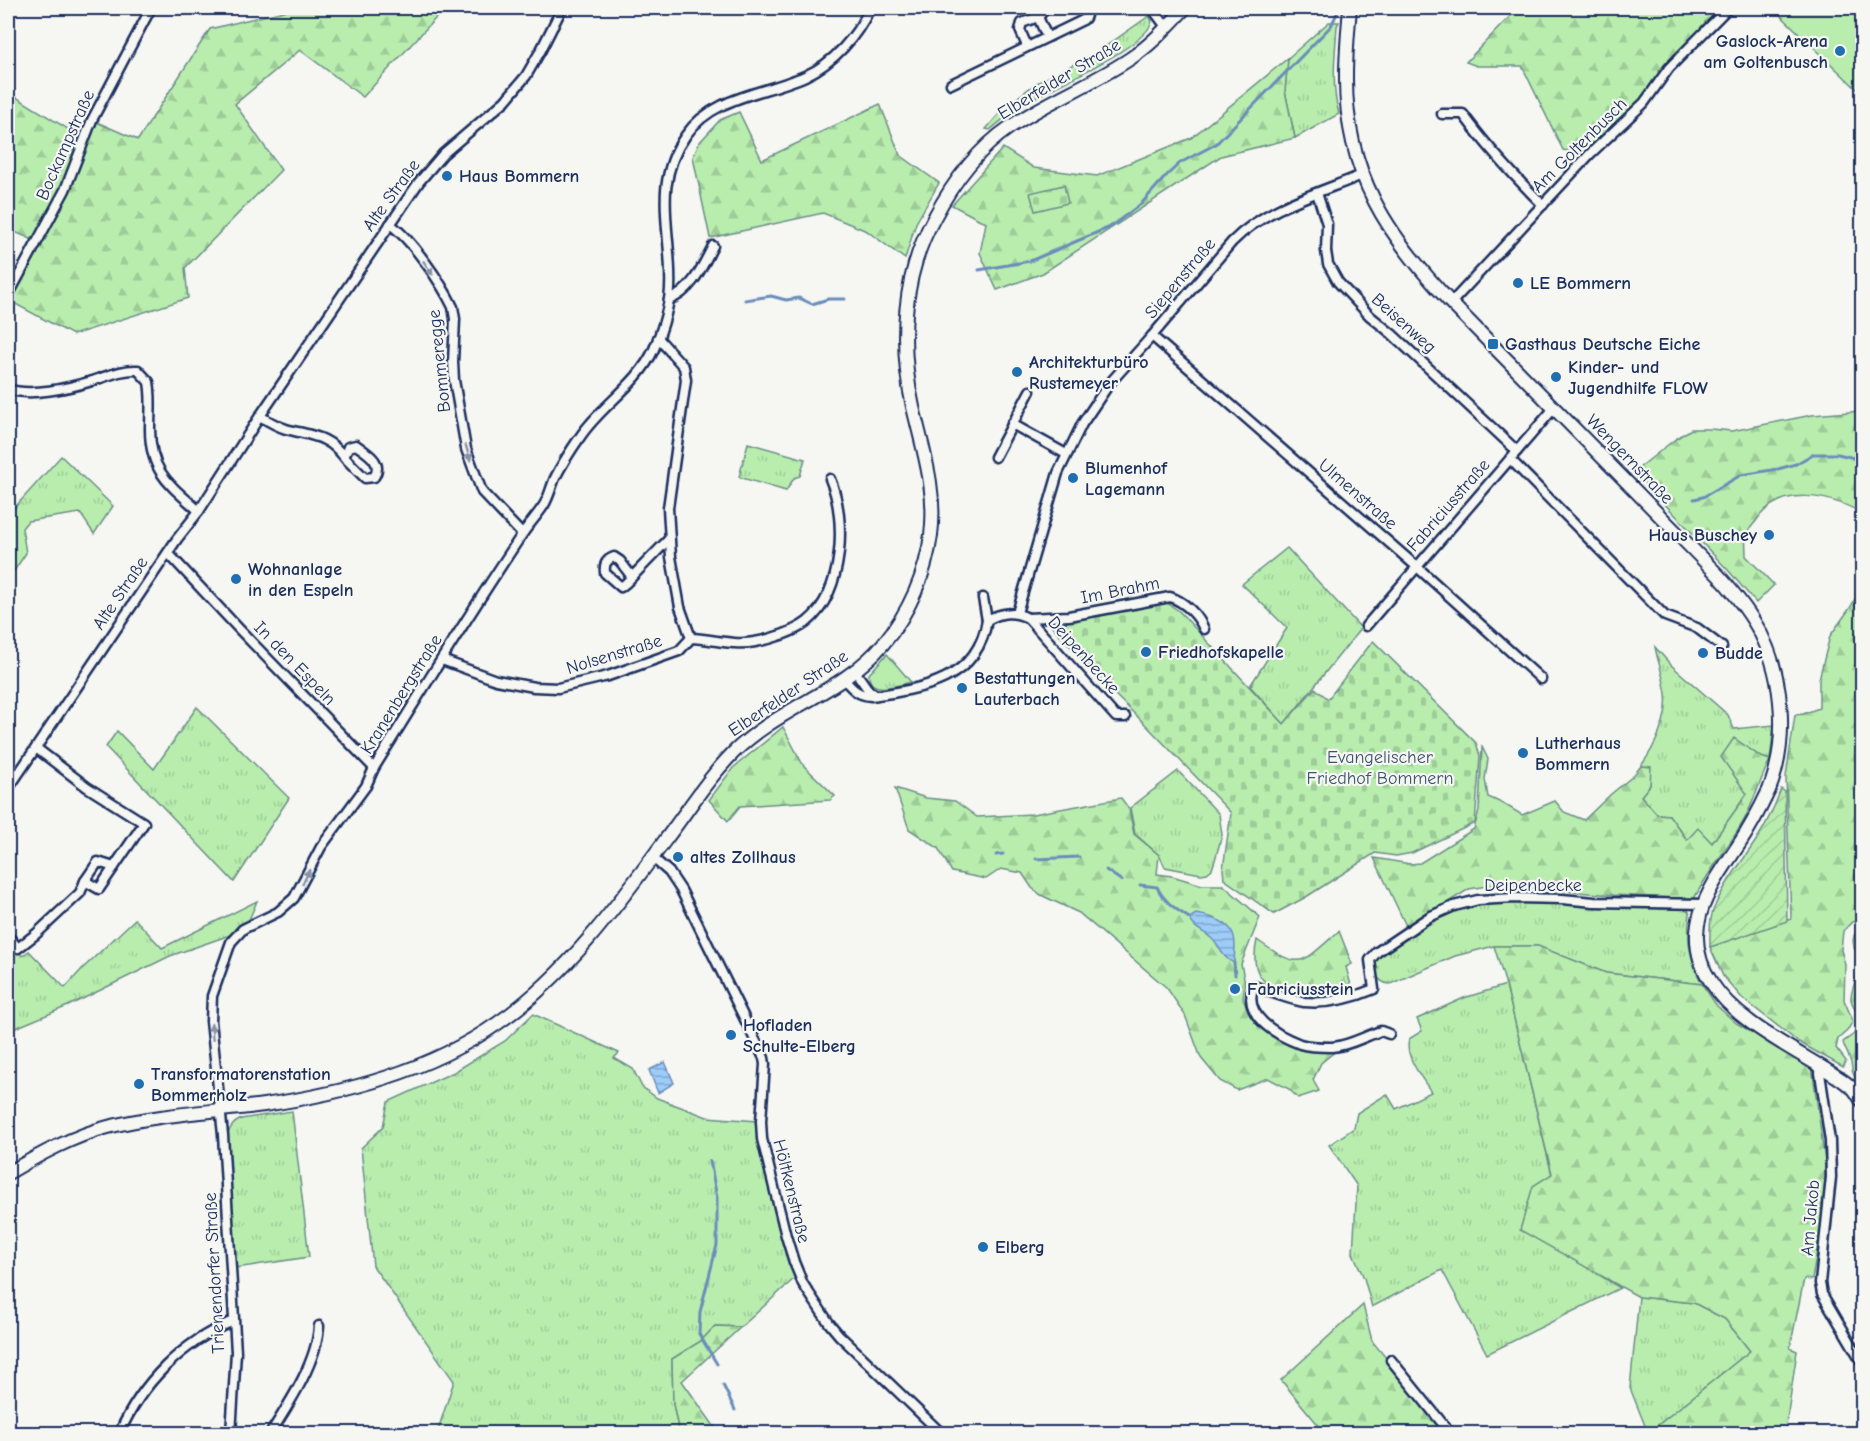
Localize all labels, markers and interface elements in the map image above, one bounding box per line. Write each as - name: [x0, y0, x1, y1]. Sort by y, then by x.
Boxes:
- place label: Gaslock-Arena am Goltenbusch: [1703, 31, 1828, 73]
- street label: Elberfelder Straße: [994, 34, 1125, 124]
- marker: Gaslock-Arena am Goltenbusch: [1833, 44, 1847, 58]
- street label: Bockampstraße: [32, 87, 99, 204]
- street label: Am Goltenbusch: [1527, 93, 1631, 197]
- street label: Alte Straße: [358, 155, 425, 235]
- place label: Haus Bommern: [459, 166, 579, 187]
- marker: Haus Bommern: [440, 169, 454, 183]
- street label: Siepenstraße: [1141, 234, 1220, 323]
- one-way arrow: [422, 259, 434, 275]
- place label: LE Bommern: [1530, 273, 1631, 294]
- marker: LE Bommern: [1511, 276, 1525, 290]
- street label: Beisenweg: [1367, 289, 1440, 358]
- street label: Bommeregge: [424, 308, 455, 413]
- place label: Gasthaus Deutsche Eiche: [1505, 334, 1701, 355]
- marker: Gasthaus Deutsche Eiche: [1486, 337, 1500, 351]
- place label: Architekturbüro Rustemeyer: [1029, 352, 1149, 394]
- place label: Kinder- und Jugendhilfe FLOW: [1568, 357, 1709, 399]
- marker: Architekturbüro Rustemeyer: [1010, 365, 1024, 379]
- marker: Kinder- und Jugendhilfe FLOW: [1549, 370, 1563, 384]
- street label: Wengernstraße: [1582, 410, 1678, 508]
- one-way arrow: [464, 444, 473, 462]
- street label: Ulmenstraße: [1314, 454, 1401, 534]
- street label: Fabriciusstraße: [1402, 455, 1494, 556]
- place label: Blumenhof Lagemann: [1085, 458, 1168, 500]
- marker: Blumenhof Lagemann: [1066, 471, 1080, 485]
- place label: Haus Buschey: [1649, 525, 1758, 546]
- marker: Haus Buschey: [1762, 528, 1776, 542]
- street label: Alte Straße: [88, 553, 153, 634]
- place label: Wohnanlage in den Espeln: [248, 559, 354, 601]
- marker: Wohnanlage in den Espeln: [229, 572, 243, 586]
- street label: Im Brahm: [1079, 573, 1161, 608]
- street label: Deipenbecke: [1043, 612, 1124, 699]
- street label: In den Espeln: [249, 617, 340, 710]
- street label: Nolsenstraße: [564, 630, 665, 679]
- street label: Kranenbergstraße: [356, 631, 447, 758]
- place label: Friedhofskapelle: [1158, 642, 1284, 663]
- place label: Budde: [1715, 643, 1763, 664]
- marker: Friedhofskapelle: [1139, 645, 1153, 659]
- street label: Elberfelder Straße: [725, 646, 852, 741]
- marker: Budde: [1696, 646, 1710, 660]
- place label: Bestattungen Lauterbach: [974, 668, 1075, 710]
- marker: Bestattungen Lauterbach: [955, 681, 969, 695]
- place label: Lutherhaus Bommern: [1535, 733, 1621, 775]
- marker: Lutherhaus Bommern: [1516, 746, 1530, 760]
- park label: Evangelischer Friedhof Bommern: [1307, 747, 1453, 789]
- place label: altes Zollhaus: [690, 847, 796, 868]
- marker: altes Zollhaus: [671, 850, 685, 864]
- one-way arrow: [301, 869, 311, 886]
- street label: Deipenbecke: [1484, 875, 1582, 896]
- place label: Fabriciusstein: [1247, 979, 1354, 1000]
- marker: Fabriciusstein: [1228, 982, 1242, 996]
- place label: Hofladen Schulte-Elberg: [743, 1015, 856, 1057]
- one-way arrow: [207, 1022, 217, 1041]
- marker: Hofladen Schulte-Elberg: [724, 1028, 738, 1042]
- place label: Transformatorenstation Bommerholz: [151, 1064, 331, 1106]
- marker: Transformatorenstation Bommerholz: [132, 1077, 146, 1091]
- street label: Höltkenstraße: [768, 1137, 815, 1245]
- street label: Am Jakob: [1797, 1179, 1824, 1257]
- street label: Trienendorfer Straße: [200, 1192, 229, 1354]
- place label: Elberg: [995, 1237, 1045, 1258]
- marker: Elberg: [976, 1240, 990, 1254]

